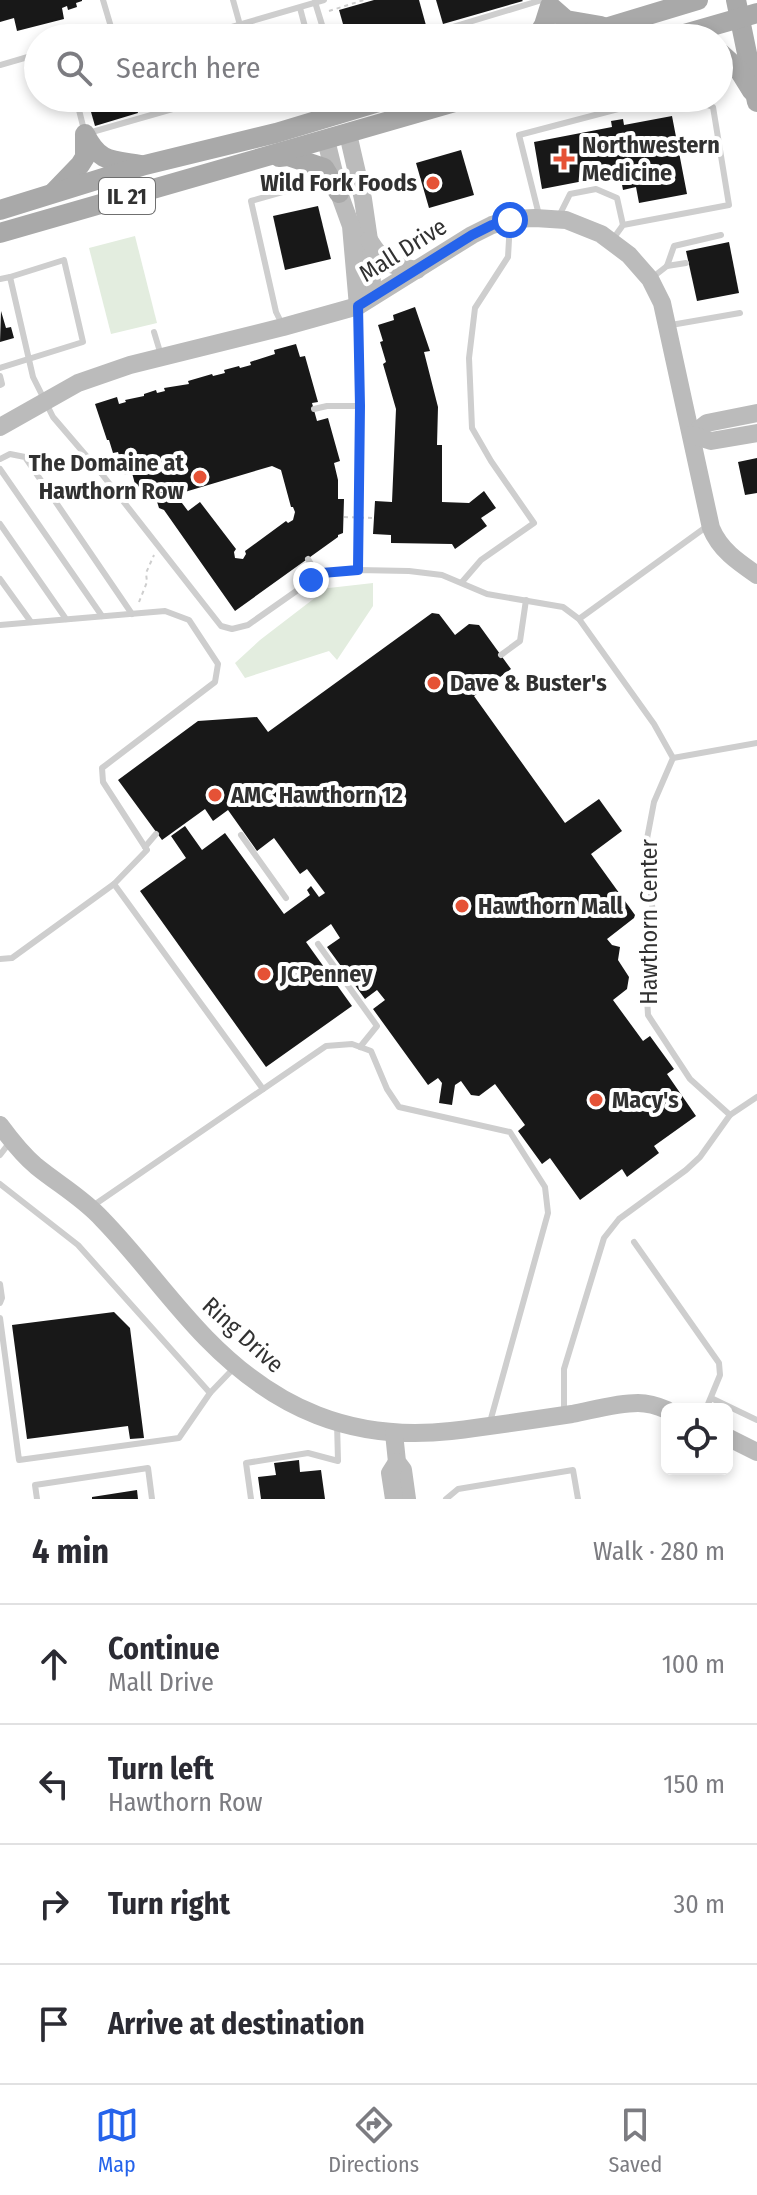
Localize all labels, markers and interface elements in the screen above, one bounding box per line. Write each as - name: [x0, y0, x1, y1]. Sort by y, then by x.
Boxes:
- search box: [24, 24, 733, 112]
- icon: search: [52, 46, 96, 90]
- text: Search here: [116, 50, 261, 86]
- place label: Northwestern Medicine: [582, 131, 720, 187]
- marker: Northwestern Medicine: [553, 148, 575, 170]
- place label: Wild Fork Foods: [260, 169, 417, 197]
- marker: Wild Fork Foods: [424, 174, 442, 192]
- road number: IL 21: [99, 178, 155, 214]
- route start: [492, 202, 528, 238]
- street label: Mall Drive: [354, 212, 452, 288]
- place label: The Domaine at Hawthorn Row: [29, 449, 185, 505]
- marker: The Domaine at Hawthorn Row: [191, 468, 209, 486]
- route end: [293, 562, 329, 598]
- place label: Dave & Buster's: [450, 669, 607, 697]
- marker: Dave & Buster's: [425, 674, 443, 692]
- place label: AMC Hawthorn 12: [230, 781, 403, 809]
- marker: AMC Hawthorn 12: [206, 786, 224, 804]
- street label: Hawthorn Center: [635, 839, 663, 1005]
- place label: Hawthorn Mall: [478, 892, 623, 920]
- marker: Hawthorn Mall: [453, 897, 471, 915]
- place label: JCPenney: [279, 960, 373, 988]
- marker: JCPenney: [255, 965, 273, 983]
- place label: Macy's: [612, 1086, 679, 1114]
- marker: Macy's: [587, 1091, 605, 1109]
- street label: Ring Drive: [197, 1291, 289, 1379]
- map controls: [661, 1403, 733, 1475]
- button: locate: [661, 1403, 733, 1475]
- text: 4 min: [32, 1531, 109, 1572]
- text: Walk · 280 m: [593, 1536, 725, 1567]
- text: Continue: [108, 1631, 220, 1667]
- icon: ahead: [32, 1642, 76, 1686]
- text: 100 m: [662, 1649, 725, 1680]
- text: Mall Drive: [108, 1667, 214, 1698]
- text: Turn left: [108, 1751, 214, 1787]
- icon: left: [32, 1762, 76, 1806]
- text: 150 m: [663, 1769, 725, 1800]
- text: Hawthorn Row: [108, 1787, 263, 1818]
- icon: right: [32, 1882, 76, 1926]
- text: Turn right: [108, 1886, 230, 1922]
- text: 30 m: [674, 1889, 725, 1920]
- icon: arrive: [32, 2002, 76, 2046]
- text: Arrive at destination: [108, 2006, 365, 2042]
- tab: Map: [95, 2103, 139, 2178]
- tab: Directions: [328, 2103, 419, 2178]
- tab: Saved: [609, 2103, 662, 2178]

